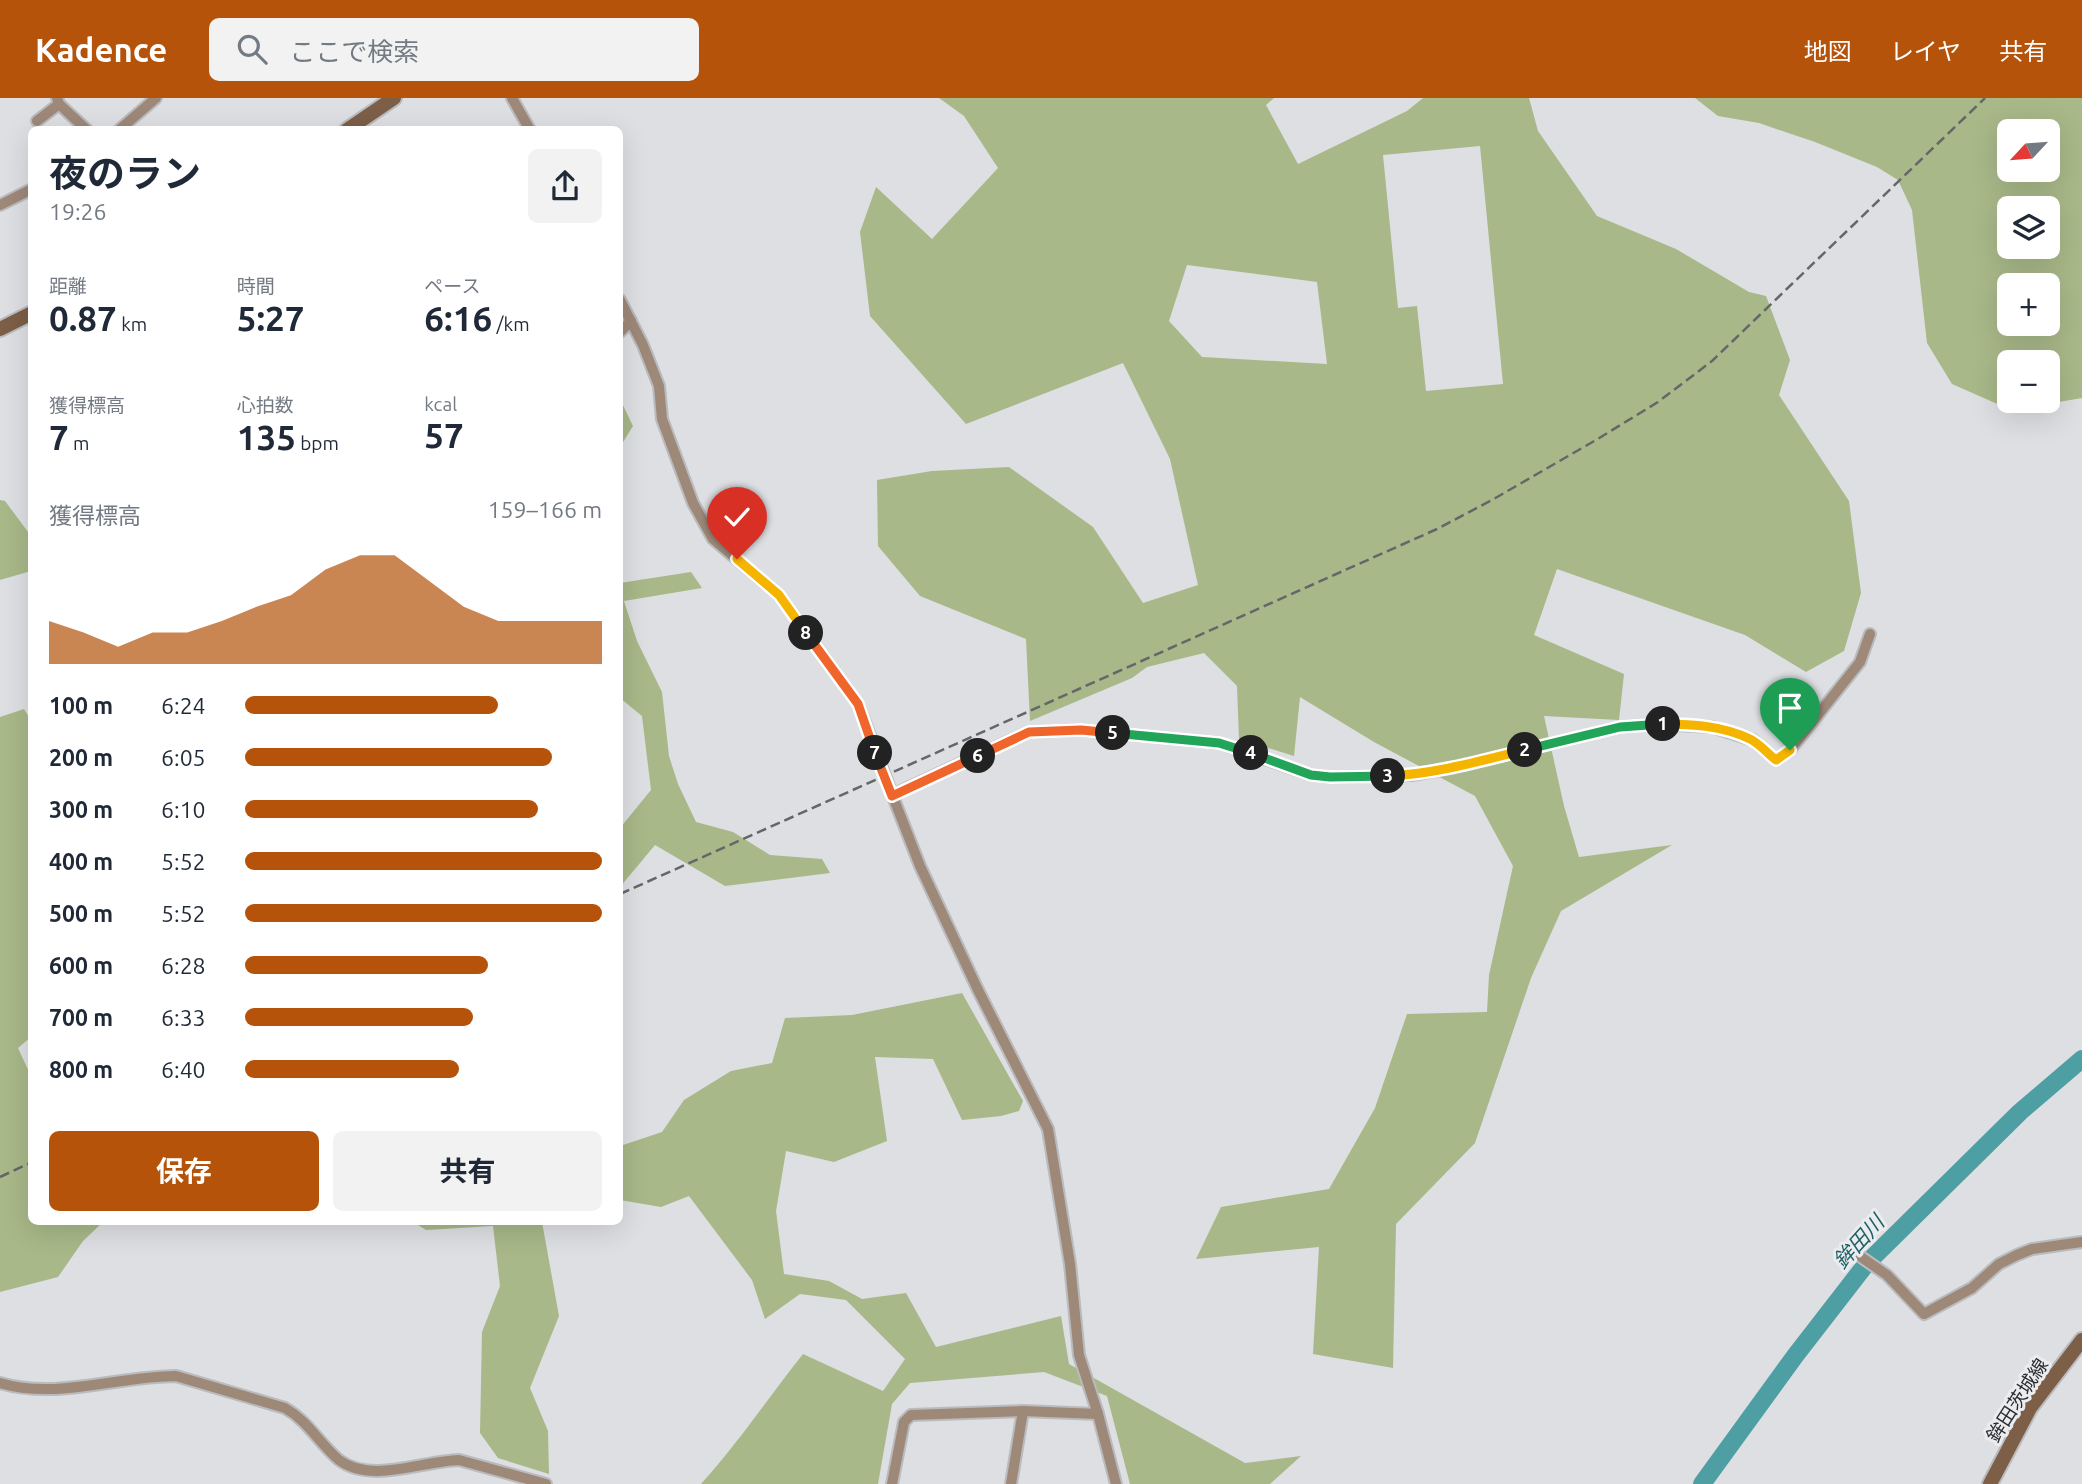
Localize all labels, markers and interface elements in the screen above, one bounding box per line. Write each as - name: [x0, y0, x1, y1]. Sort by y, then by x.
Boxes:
- search box: [209, 18, 699, 81]
- icon: search: [233, 30, 271, 68]
- text: Kadence: [35, 31, 167, 68]
- text: ここで検索: [289, 37, 419, 66]
- text: 地図: [1804, 38, 1852, 65]
- text: レイヤ: [1890, 38, 1961, 65]
- text: 共有: [1999, 38, 2047, 65]
- north arrow: [1997, 119, 2060, 182]
- map controls: [1997, 119, 2060, 413]
- button: share: [528, 149, 602, 223]
- text: 夜のラン: [49, 152, 201, 194]
- button: layers: [1997, 196, 2060, 259]
- text: 19:26: [49, 199, 107, 224]
- button: +: [1997, 273, 2060, 336]
- text: 距離: [49, 275, 87, 297]
- text: 時間: [237, 275, 275, 297]
- text: ペース: [424, 275, 480, 297]
- text: 0.87: [49, 298, 117, 338]
- text: 5:27: [237, 298, 305, 338]
- text: 6:16: [424, 298, 492, 338]
- text: km: [117, 313, 147, 335]
- text: /km: [492, 313, 530, 335]
- button: −: [1997, 350, 2060, 413]
- text: kcal: [424, 393, 457, 415]
- text: 獲得標高: [49, 394, 125, 416]
- text: 心拍数: [237, 394, 294, 416]
- text: 57: [424, 415, 464, 455]
- text: 7: [49, 417, 69, 457]
- text: 135: [237, 417, 296, 457]
- text: m: [69, 432, 90, 454]
- text: bpm: [296, 432, 339, 454]
- pin: [707, 487, 767, 559]
- text: 159–166 m: [488, 497, 602, 522]
- icon: check: [718, 498, 756, 536]
- text: 獲得標高: [49, 503, 141, 528]
- pin: 8: [788, 616, 824, 650]
- text: 8: [800, 621, 811, 643]
- pin: [1760, 678, 1820, 750]
- icon: arrive: [1771, 689, 1809, 727]
- text: 100 m: [49, 693, 113, 718]
- text: 6:24: [161, 693, 206, 718]
- pin: 1: [1646, 706, 1680, 742]
- text: 1: [1657, 712, 1668, 734]
- pin: 5: [1096, 716, 1130, 750]
- text: 5: [1107, 721, 1118, 743]
- pin: 2: [1508, 732, 1542, 768]
- pin: 7: [858, 736, 892, 770]
- pin: 4: [1234, 736, 1268, 770]
- pin: 6: [960, 738, 996, 774]
- text: 2: [1519, 738, 1530, 760]
- text: 7: [869, 741, 880, 763]
- text: 4: [1245, 741, 1256, 763]
- text: 6: [972, 744, 983, 766]
- text: 200 m: [49, 745, 113, 770]
- text: 6:05: [161, 745, 206, 770]
- pin: 3: [1370, 758, 1406, 794]
- text: 3: [1382, 764, 1393, 786]
- text: 300 m: [49, 797, 113, 822]
- text: 6:10: [161, 797, 206, 822]
- text: 400 m: [49, 849, 113, 874]
- text: 5:52: [161, 849, 206, 874]
- text: 500 m: [49, 901, 113, 926]
- text: 5:52: [161, 901, 206, 926]
- text: 600 m: [49, 953, 113, 978]
- text: 6:28: [161, 953, 206, 978]
- text: 700 m: [49, 1005, 113, 1030]
- text: 6:33: [161, 1005, 206, 1030]
- text: 800 m: [49, 1057, 113, 1082]
- text: 6:40: [161, 1057, 206, 1082]
- button: 保存: [49, 1131, 319, 1211]
- button: 共有: [333, 1131, 602, 1211]
- water label: 鉾田川: [1828, 1208, 1890, 1273]
- street label: 鉾田茨城線: [1982, 1354, 2052, 1446]

